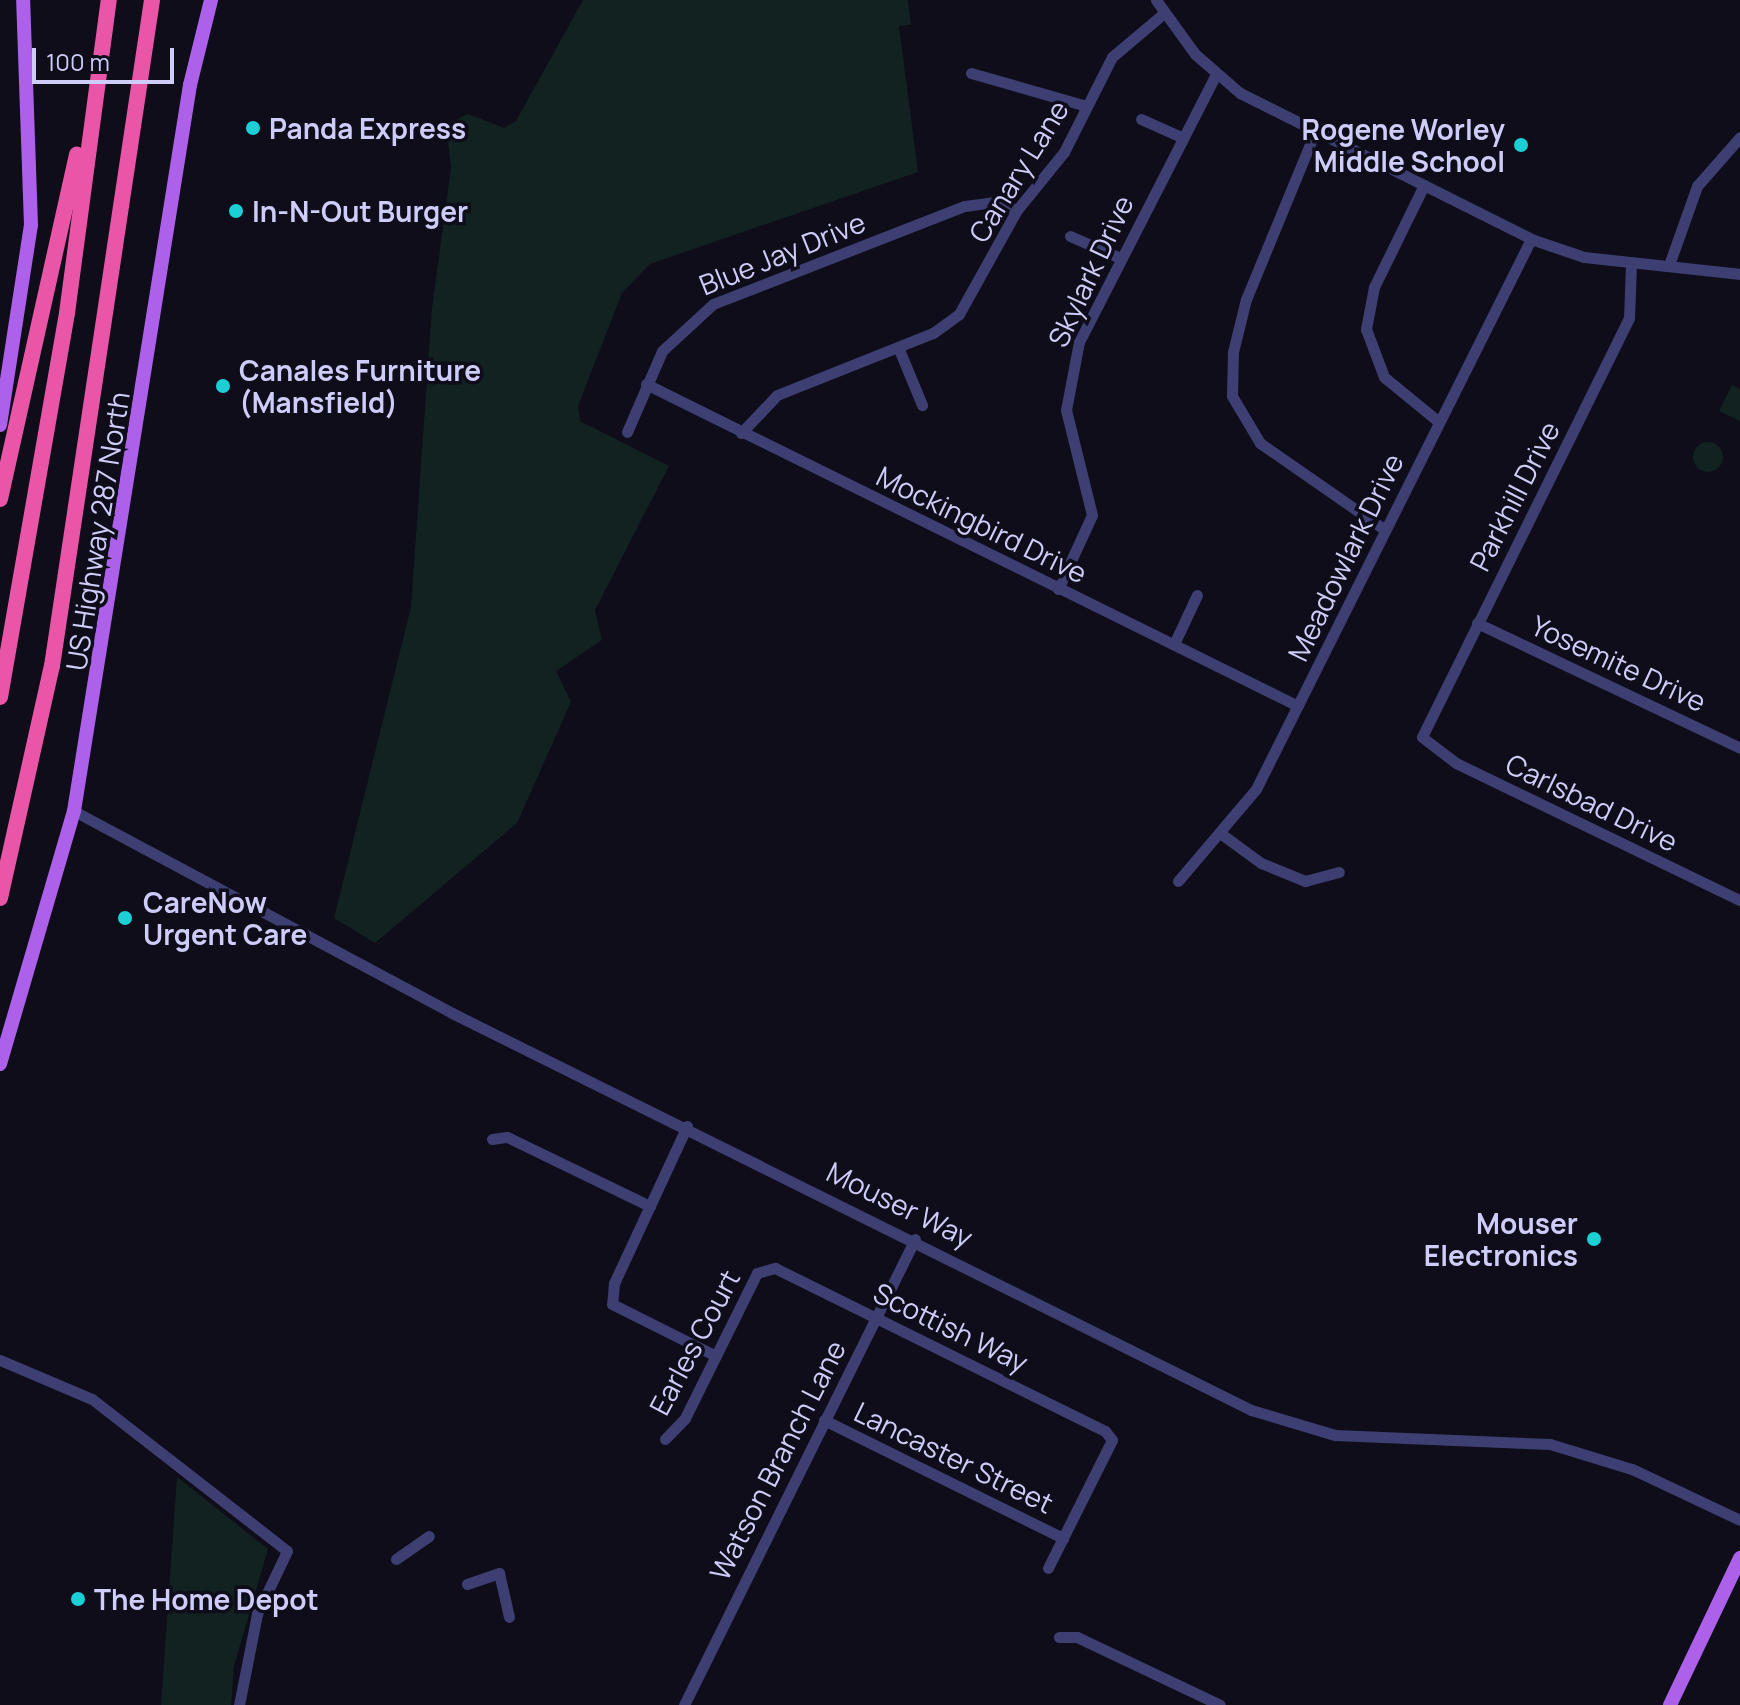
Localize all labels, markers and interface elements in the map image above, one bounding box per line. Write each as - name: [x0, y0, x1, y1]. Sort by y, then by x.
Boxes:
- scale bar: [36, 32, 178, 82]
- text: 100 m: [46, 45, 110, 78]
- street label: Canary Lane: [961, 94, 1075, 248]
- place label: Panda Express: [269, 111, 466, 145]
- place label: Rogene Worley Middle School: [1302, 112, 1505, 178]
- marker: Panda Express: [244, 119, 262, 137]
- marker: Rogene Worley Middle School: [1512, 136, 1530, 154]
- street label: Skylark Drive: [1040, 190, 1140, 352]
- place label: In-N-Out Burger: [252, 194, 468, 228]
- marker: In-N-Out Burger: [227, 202, 245, 220]
- street label: Blue Jay Drive: [694, 204, 870, 302]
- place label: Canales Furniture (Mansfield): [239, 353, 481, 419]
- marker: Canales Furniture (Mansfield): [214, 377, 232, 395]
- street label: US Highway 287 North: [58, 389, 136, 673]
- street label: Parkhill Drive: [1462, 416, 1566, 576]
- street label: Meadowlark Drive: [1280, 448, 1410, 666]
- street label: Mockingbird Drive: [871, 459, 1093, 589]
- street label: Yosemite Drive: [1526, 608, 1712, 718]
- street label: Carlsbad Drive: [1501, 746, 1683, 858]
- place label: CareNow Urgent Care: [143, 885, 307, 951]
- marker: CareNow Urgent Care: [114, 907, 136, 929]
- street label: Mouser Way: [822, 1154, 978, 1254]
- place label: Mouser Electronics: [1424, 1206, 1578, 1272]
- marker: Mouser Electronics: [1585, 1230, 1603, 1248]
- street label: Earles Court: [642, 1264, 746, 1420]
- street label: Scottish Way: [868, 1275, 1034, 1379]
- street label: Watson Branch Lane: [702, 1335, 852, 1585]
- street label: Lancaster Street: [849, 1394, 1059, 1520]
- place label: The Home Depot: [94, 1582, 319, 1616]
- marker: The Home Depot: [69, 1590, 87, 1608]

